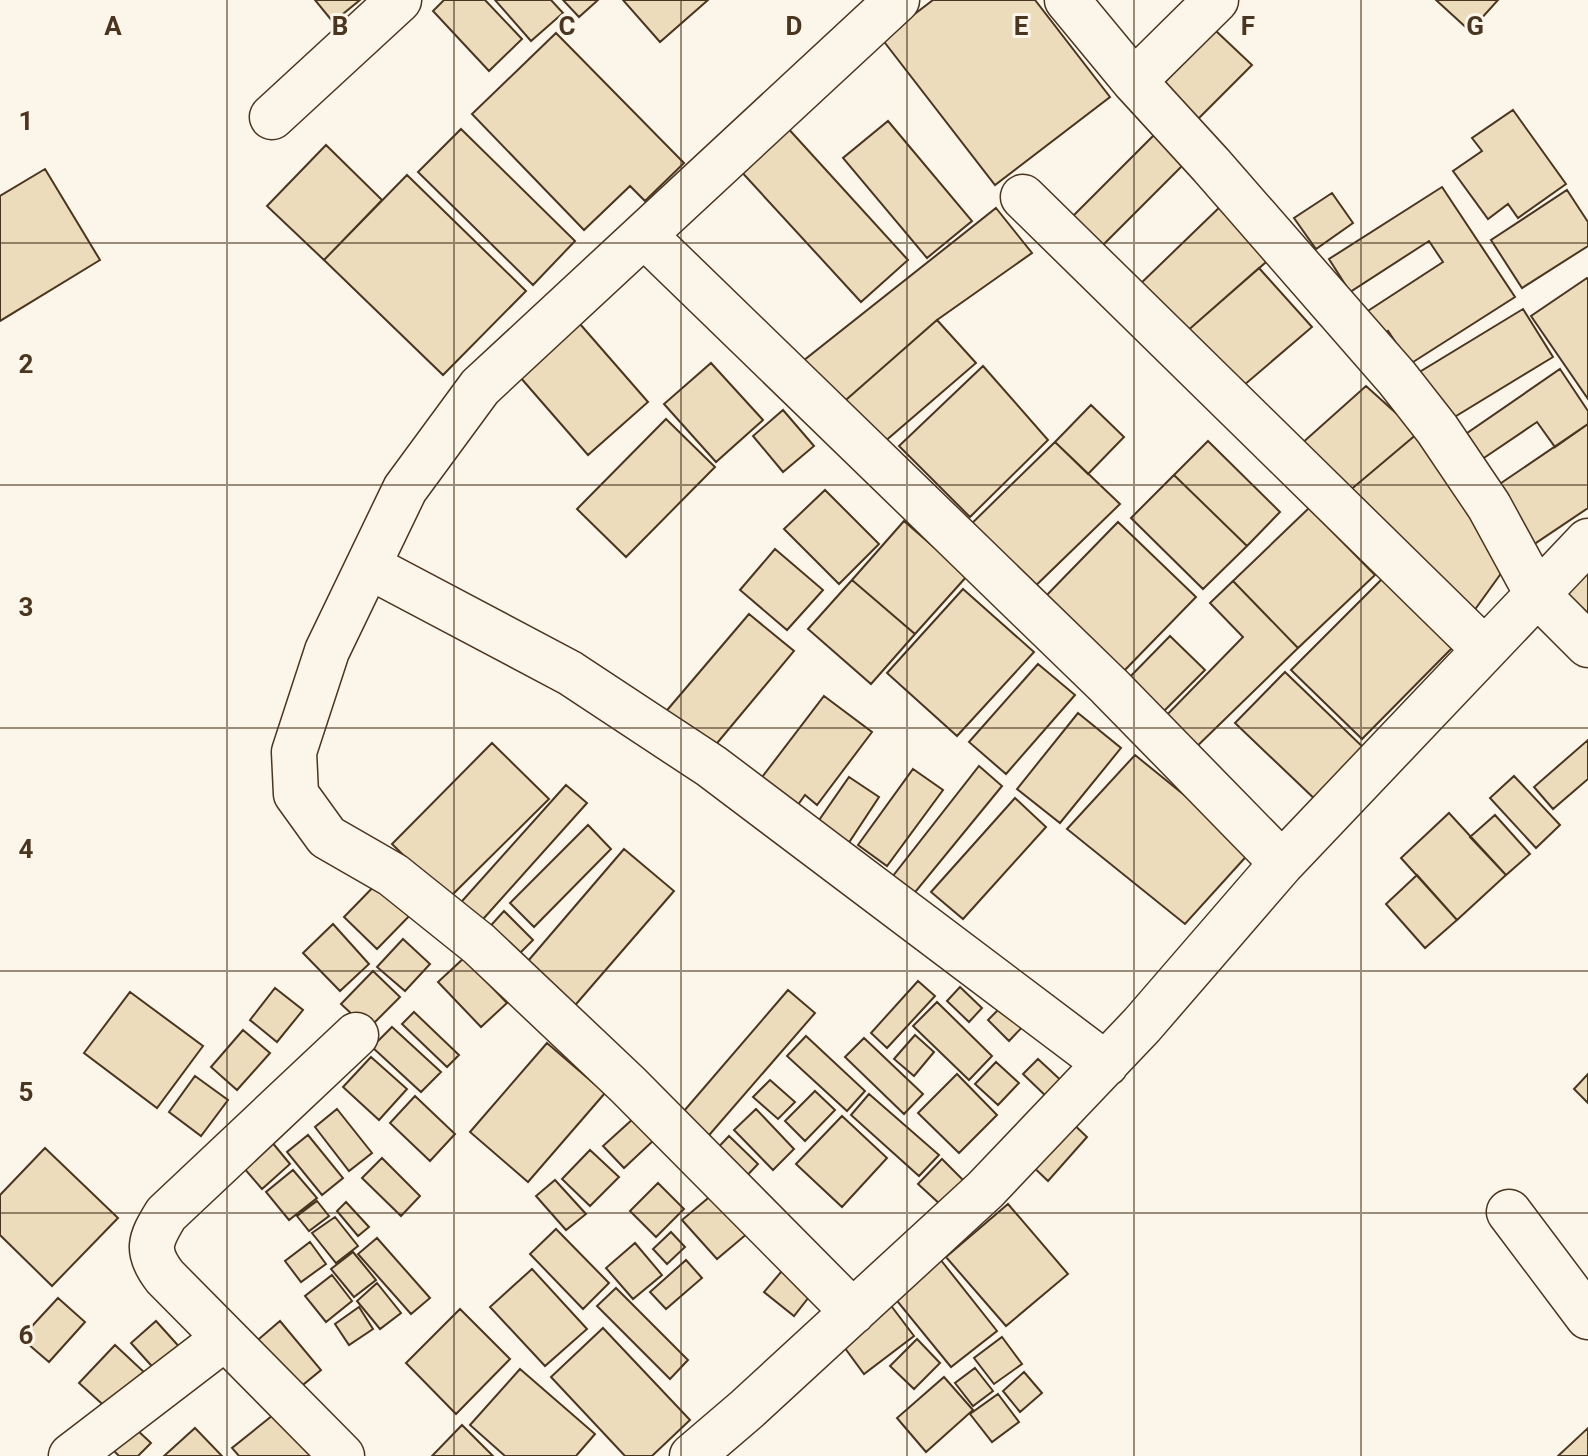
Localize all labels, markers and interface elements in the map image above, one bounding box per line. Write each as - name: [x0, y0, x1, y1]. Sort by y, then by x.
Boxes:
- text: A: [104, 11, 122, 41]
- text: B: [332, 11, 348, 41]
- text: C: [558, 11, 576, 41]
- text: D: [786, 11, 802, 41]
- text: E: [1014, 11, 1029, 41]
- text: F: [1241, 11, 1255, 41]
- text: G: [1466, 11, 1484, 41]
- text: 1: [19, 106, 33, 136]
- text: 2: [19, 349, 33, 379]
- text: 3: [19, 592, 33, 622]
- text: 4: [19, 834, 34, 864]
- text: 5: [19, 1077, 33, 1107]
- text: 6: [19, 1320, 34, 1350]

